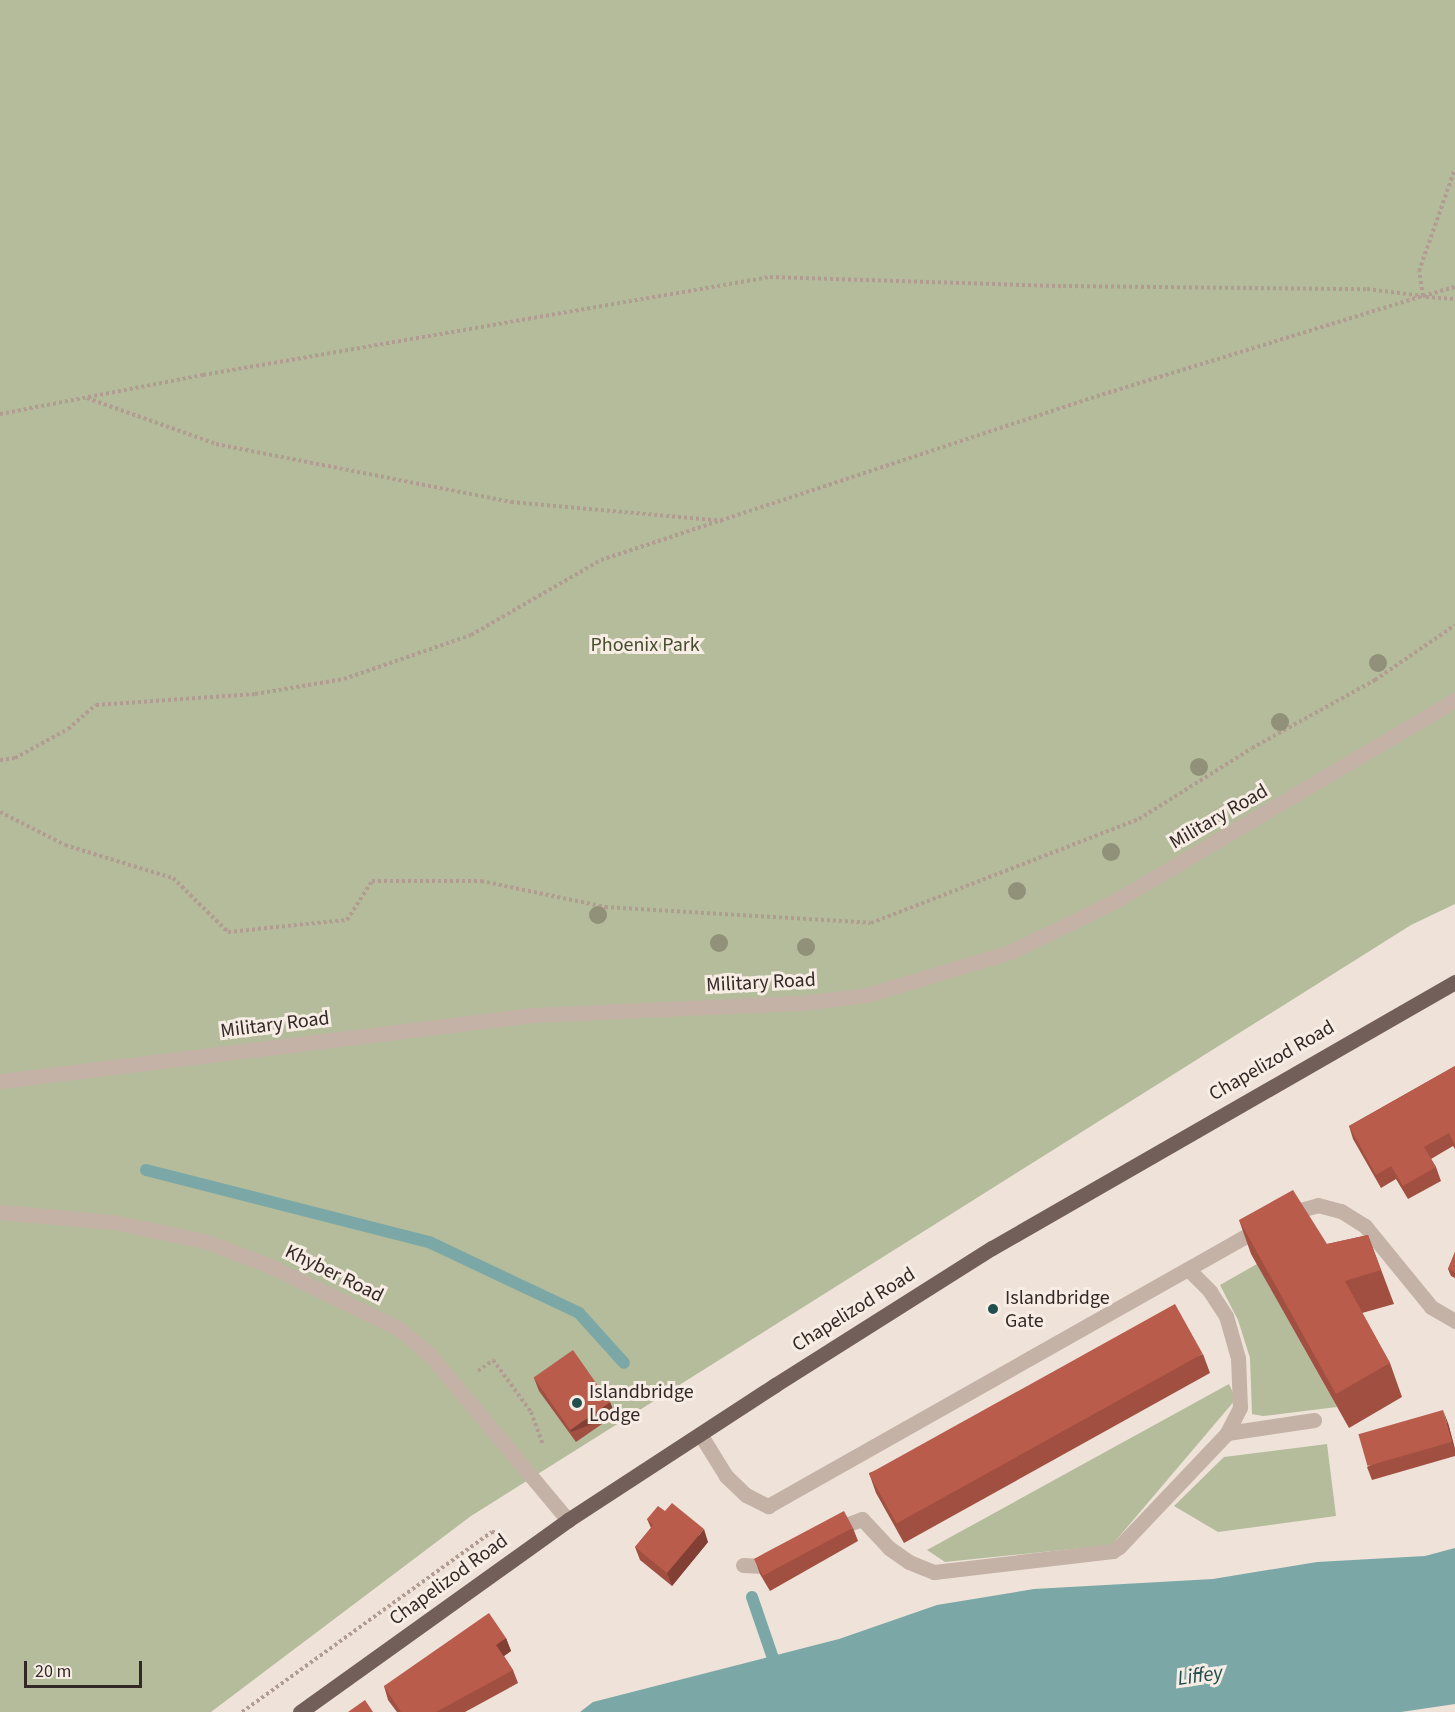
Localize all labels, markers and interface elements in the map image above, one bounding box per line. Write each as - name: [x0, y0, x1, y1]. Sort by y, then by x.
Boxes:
- park label: Phoenix Park: [590, 633, 700, 657]
- street label: Military Road: [1166, 779, 1272, 855]
- street label: Military Road: [706, 968, 816, 998]
- street label: Military Road: [219, 1006, 331, 1044]
- street label: Chapelizod Road: [1205, 1015, 1339, 1107]
- street label: Khyber Road: [281, 1240, 387, 1308]
- street label: Chapelizod Road: [788, 1263, 920, 1357]
- place label: Islandbridge Gate: [1005, 1286, 1110, 1333]
- marker: Islandbridge Gate: [986, 1302, 1000, 1316]
- place label: Islandbridge Lodge: [589, 1380, 694, 1427]
- marker: Islandbridge Lodge: [570, 1396, 584, 1410]
- street label: Chapelizod Road: [385, 1529, 513, 1631]
- scale bar: [27, 1649, 146, 1687]
- text: 20 m: [35, 1659, 71, 1684]
- water label: Liffey: [1176, 1659, 1224, 1691]

